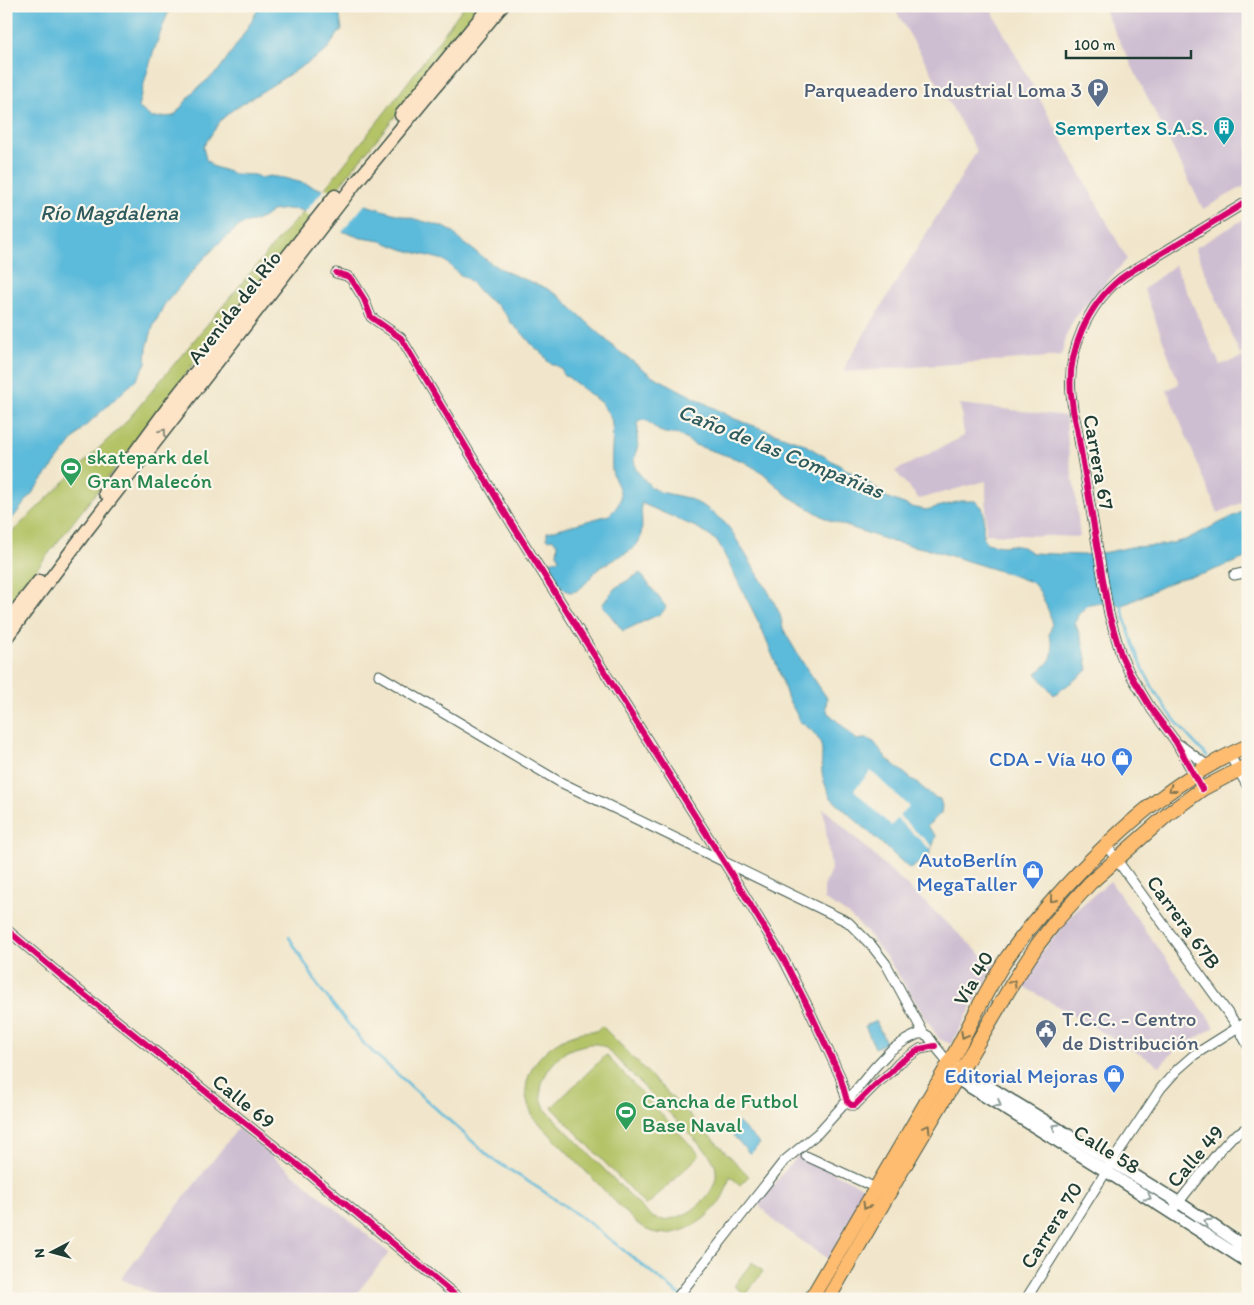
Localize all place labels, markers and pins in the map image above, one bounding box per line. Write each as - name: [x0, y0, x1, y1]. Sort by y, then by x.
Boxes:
- place label: Parqueadero Industrial Loma 3: [804, 77, 1082, 102]
- parking icon: Parqueadero Industrial Loma 3: [1086, 77, 1110, 108]
- place label: Sempertex S.A.S.: [1055, 115, 1208, 140]
- building icon: Sempertex S.A.S.: [1212, 115, 1236, 146]
- place label: skatepark del Gran Malecón: [87, 444, 212, 493]
- sports icon: skatepark del Gran Malecón: [59, 456, 83, 487]
- place label: CDA - Vía 40: [989, 746, 1106, 771]
- shop icon: CDA - Vía 40: [1110, 746, 1134, 777]
- place label: AutoBerlín MegaTaller: [916, 847, 1018, 896]
- shop icon: AutoBerlín MegaTaller: [1021, 859, 1045, 890]
- place label: T.C.C. - Centro de Distribución: [1062, 1006, 1199, 1055]
- public building icon: T.C.C. - Centro de Distribución: [1034, 1018, 1058, 1049]
- place label: Editorial Mejoras: [945, 1063, 1098, 1088]
- shop icon: Editorial Mejoras: [1102, 1063, 1126, 1094]
- place label: Cancha de Futbol Base Naval: [642, 1088, 798, 1137]
- sports icon: Cancha de Futbol Base Naval: [614, 1100, 638, 1131]

